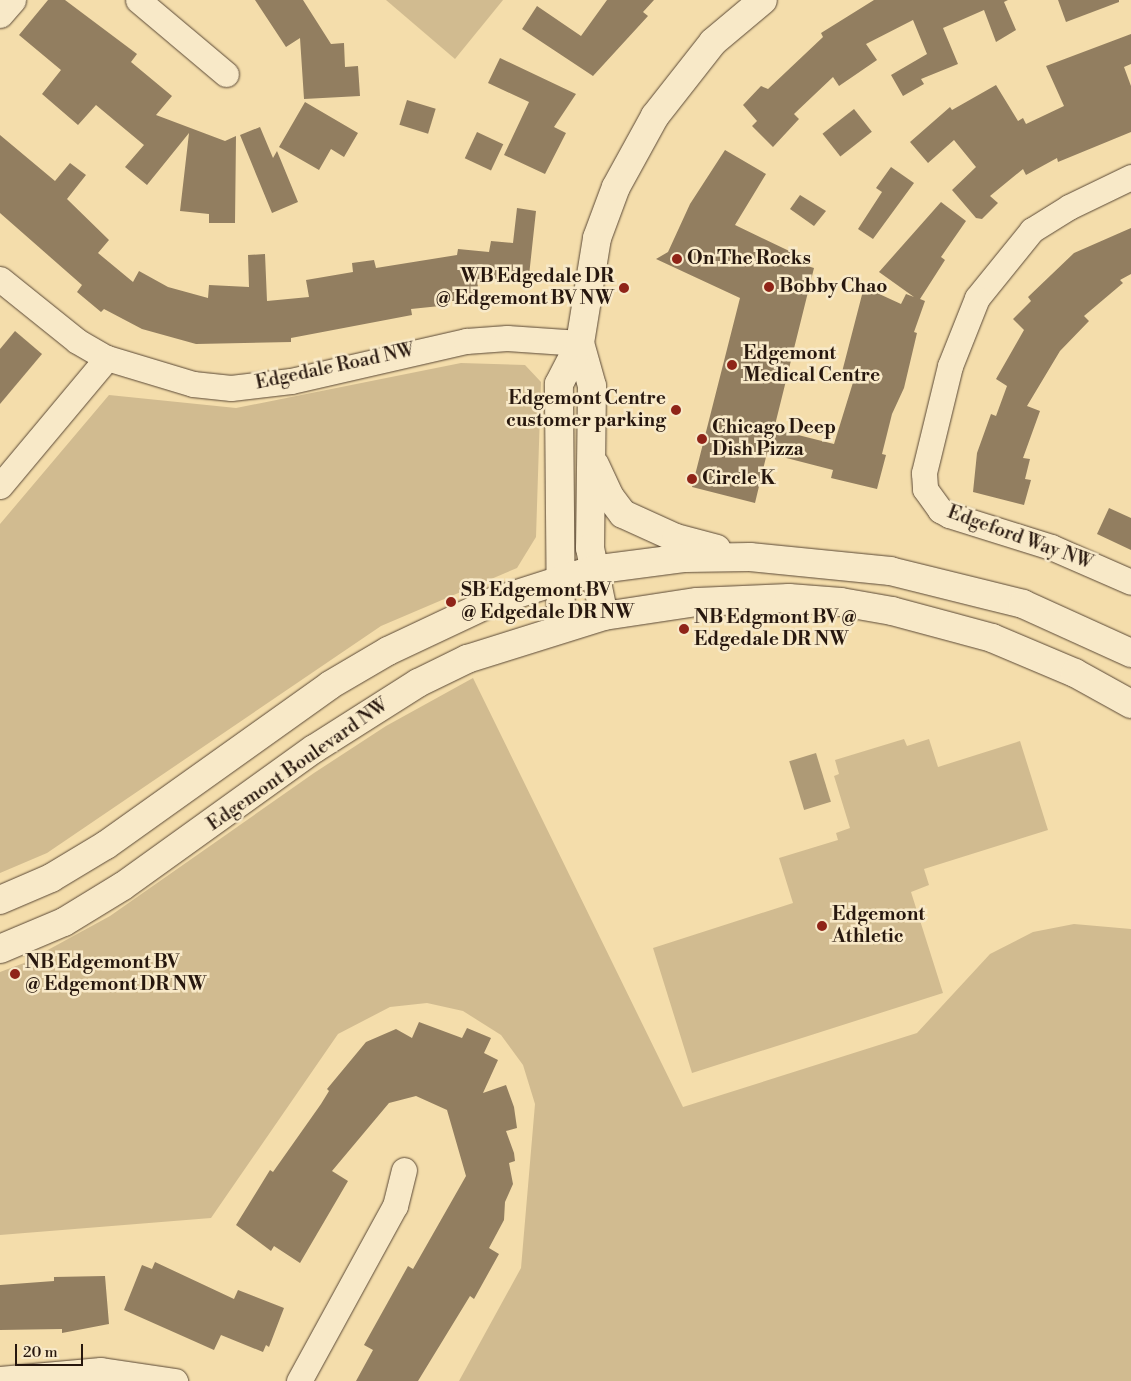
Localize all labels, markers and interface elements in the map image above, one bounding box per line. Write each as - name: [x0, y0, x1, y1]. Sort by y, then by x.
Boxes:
- place label: On The Rocks: [687, 248, 811, 270]
- marker: On The Rocks: [671, 253, 683, 265]
- place label: WB Edgedale DR @ Edgemont BV NW: [435, 266, 614, 310]
- place label: Bobby Chao: [779, 276, 888, 298]
- marker: Bobby Chao: [763, 281, 775, 293]
- marker: WB Edgedale DR @ Edgemont BV NW: [618, 282, 630, 294]
- street label: Edgedale Road NW: [253, 339, 417, 395]
- place label: Edgemont Medical Centre: [743, 343, 880, 387]
- marker: Edgemont Medical Centre: [725, 358, 739, 372]
- place label: Edgemont Centre customer parking: [506, 388, 666, 432]
- marker: Edgemont Centre customer parking: [670, 404, 682, 416]
- place label: Chicago Deep Dish Pizza: [712, 417, 836, 461]
- marker: Chicago Deep Dish Pizza: [696, 433, 708, 445]
- place label: Circle K: [702, 468, 776, 490]
- marker: Circle K: [686, 473, 698, 485]
- street label: Edgeford Way NW: [944, 501, 1096, 575]
- place label: SB Edgemont BV @ Edgedale DR NW: [461, 580, 634, 624]
- marker: SB Edgemont BV @ Edgedale DR NW: [445, 596, 457, 608]
- place label: NB Edgmont BV @ Edgedale DR NW: [694, 607, 857, 651]
- marker: NB Edgmont BV @ Edgedale DR NW: [678, 623, 690, 635]
- street label: Edgemont Boulevard NW: [203, 694, 393, 836]
- place label: Edgemont Athletic: [832, 904, 925, 948]
- marker: Edgemont Athletic: [816, 920, 828, 932]
- place label: NB Edgemont BV @ Edgemont DR NW: [25, 952, 207, 996]
- marker: NB Edgemont BV @ Edgemont DR NW: [9, 968, 21, 980]
- scale bar: [18, 1334, 85, 1366]
- text: 20 m: [23, 1343, 58, 1362]

